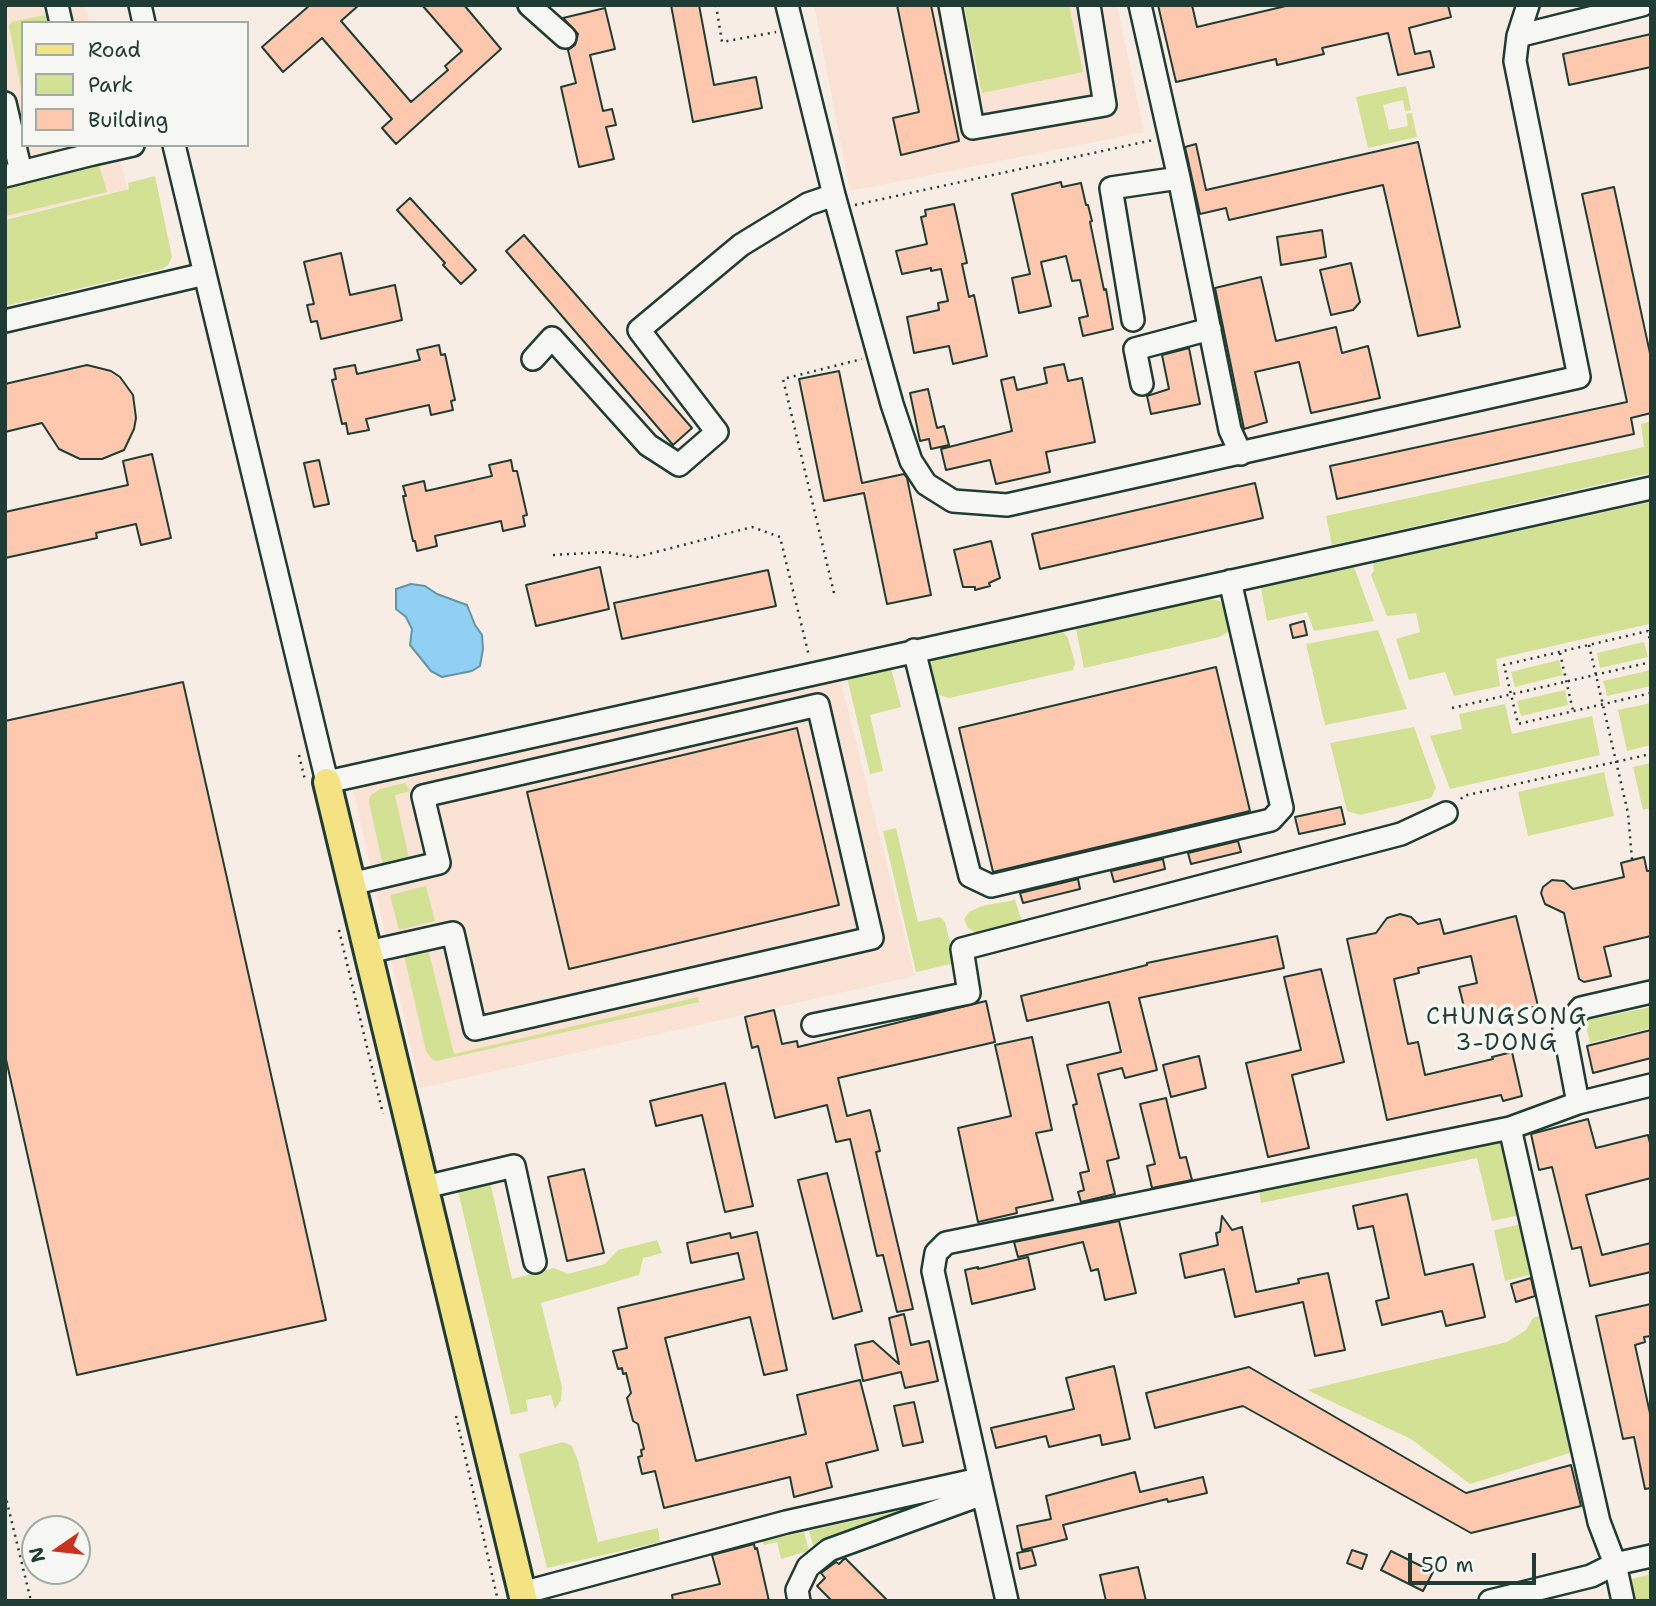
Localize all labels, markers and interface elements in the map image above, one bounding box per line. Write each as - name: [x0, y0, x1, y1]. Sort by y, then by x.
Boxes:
- legend: [21, 21, 248, 147]
- text: Road: [88, 36, 141, 64]
- text: Park: [88, 71, 133, 99]
- text: Building: [88, 106, 168, 134]
- district label: CHUNGSONG 3-DONG: [1427, 1004, 1587, 1058]
- north arrow: [21, 1515, 91, 1585]
- scale bar: [1411, 1540, 1539, 1584]
- text: N: [23, 1544, 51, 1565]
- text: 50 m: [1421, 1551, 1474, 1579]

